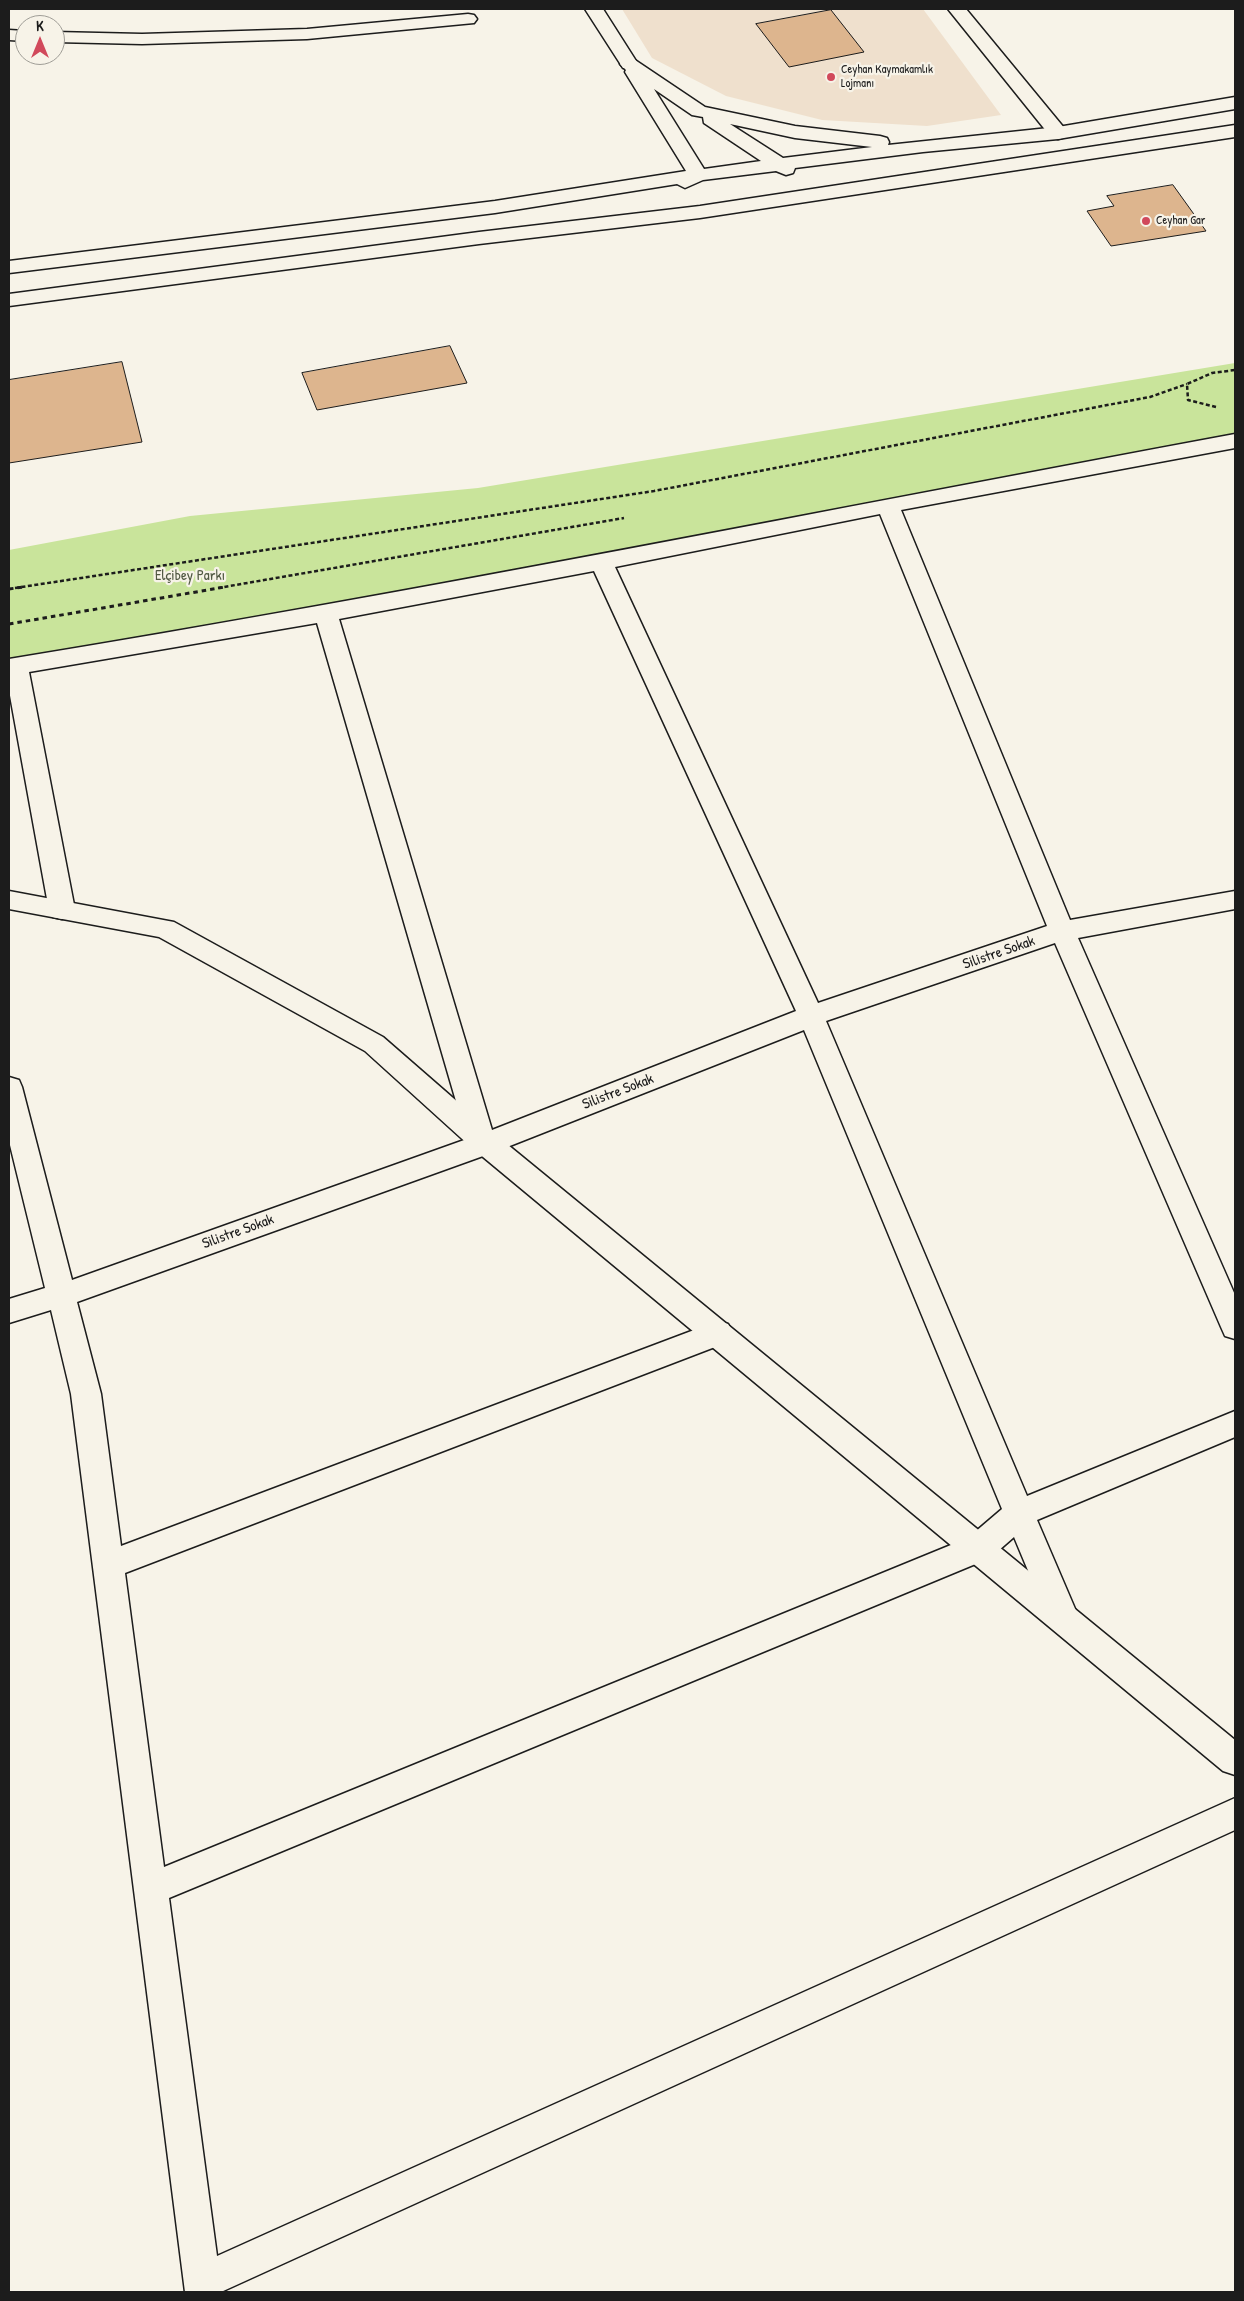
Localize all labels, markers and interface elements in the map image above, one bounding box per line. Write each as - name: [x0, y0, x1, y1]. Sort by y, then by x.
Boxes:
- north arrow: [15, 15, 65, 65]
- text: K: [36, 16, 44, 35]
- place label: Ceyhan Kaymakamlık Lojmanı: [841, 63, 933, 91]
- marker: Ceyhan Kaymakamlık Lojmanı: [825, 71, 837, 83]
- place label: Ceyhan Gar: [1156, 214, 1205, 228]
- marker: Ceyhan Gar: [1140, 215, 1152, 227]
- park label: Elçibey Parkı: [155, 567, 225, 585]
- street label: Silistre Sokak: [961, 932, 1037, 974]
- street label: Silistre Sokak: [580, 1070, 656, 1114]
- street label: Silistre Sokak: [200, 1211, 276, 1253]

